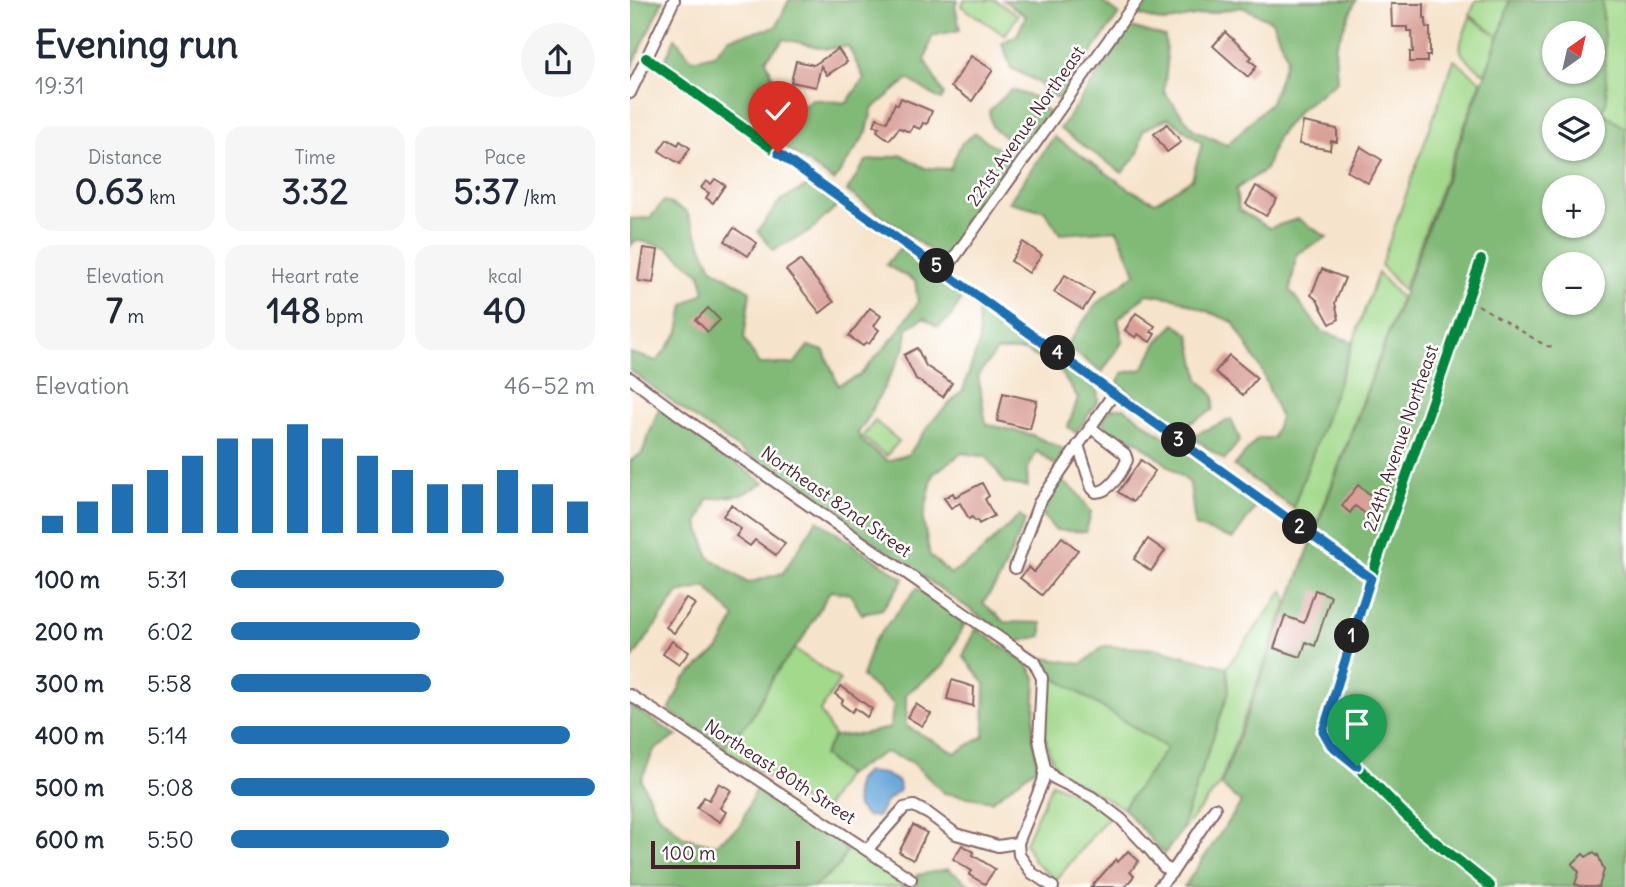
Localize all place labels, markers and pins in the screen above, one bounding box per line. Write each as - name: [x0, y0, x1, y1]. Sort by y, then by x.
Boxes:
- pin: [748, 81, 808, 153]
- pin: 5: [920, 248, 954, 284]
- pin: 4: [1040, 336, 1076, 370]
- pin: 3: [1162, 422, 1196, 458]
- pin: 2: [1282, 510, 1318, 544]
- pin: 1: [1334, 618, 1370, 654]
- pin: [1327, 694, 1387, 766]

